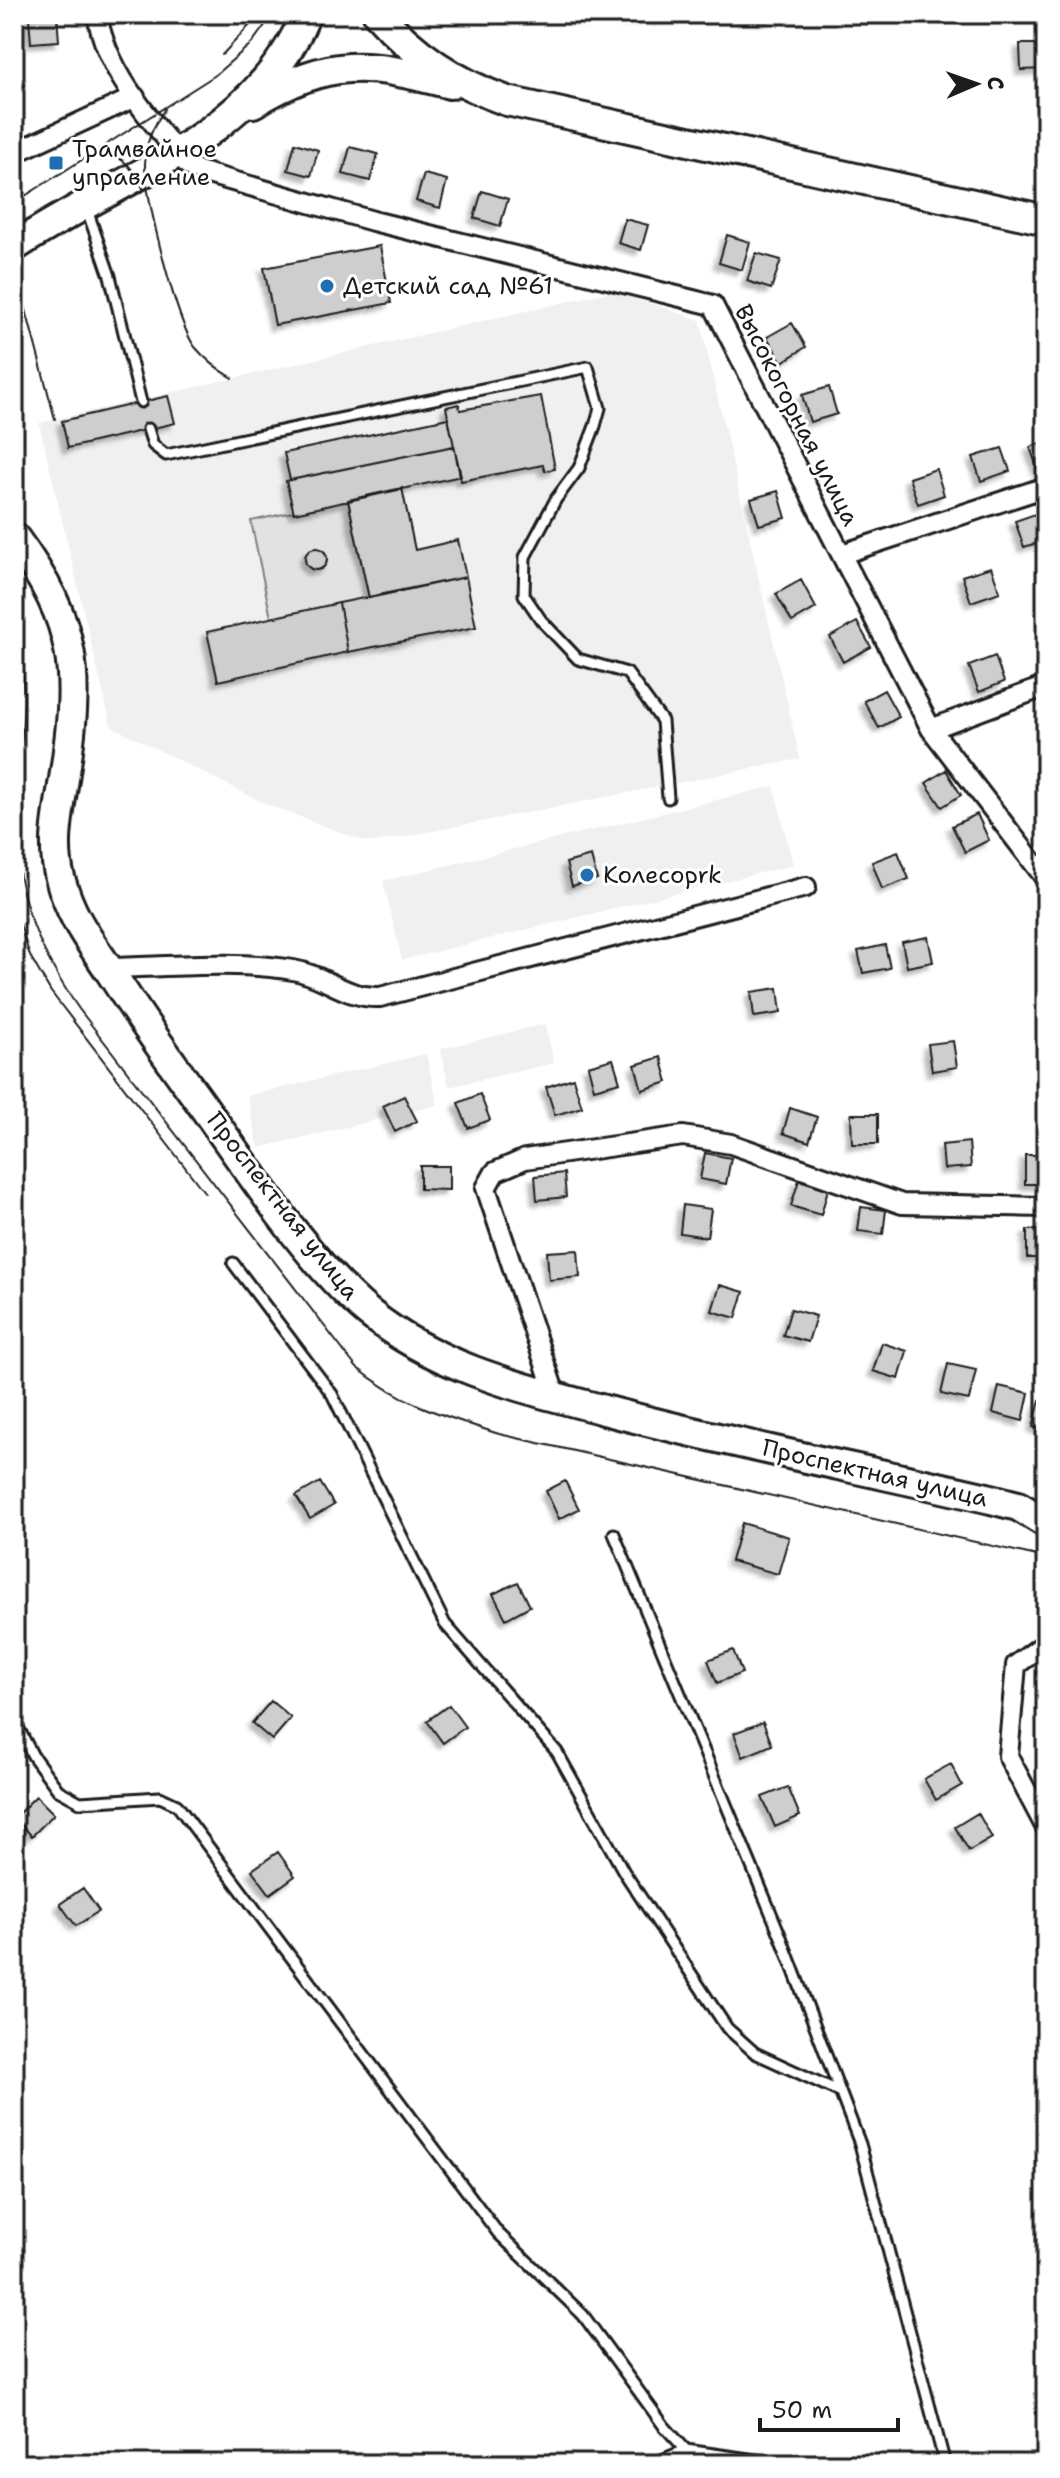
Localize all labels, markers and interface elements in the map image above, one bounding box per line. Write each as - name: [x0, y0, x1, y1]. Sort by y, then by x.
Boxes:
- north arrow: [936, 44, 1016, 124]
- text: С: [981, 76, 1010, 91]
- place label: Трамвайное управление: [72, 133, 217, 193]
- marker: Трамвайное управление: [47, 154, 65, 172]
- place label: Детский сад №61: [343, 270, 553, 302]
- marker: Детский сад №61: [318, 277, 336, 295]
- street label: Высокогорная улица: [727, 299, 867, 531]
- place label: Колесоprk: [603, 859, 722, 891]
- marker: Колесоprk: [578, 866, 596, 884]
- street label: Проспектная улица: [199, 1105, 367, 1307]
- street label: Проспектная улица: [759, 1431, 991, 1515]
- scale bar: [760, 2382, 898, 2432]
- text: 50 m: [772, 2394, 832, 2426]

